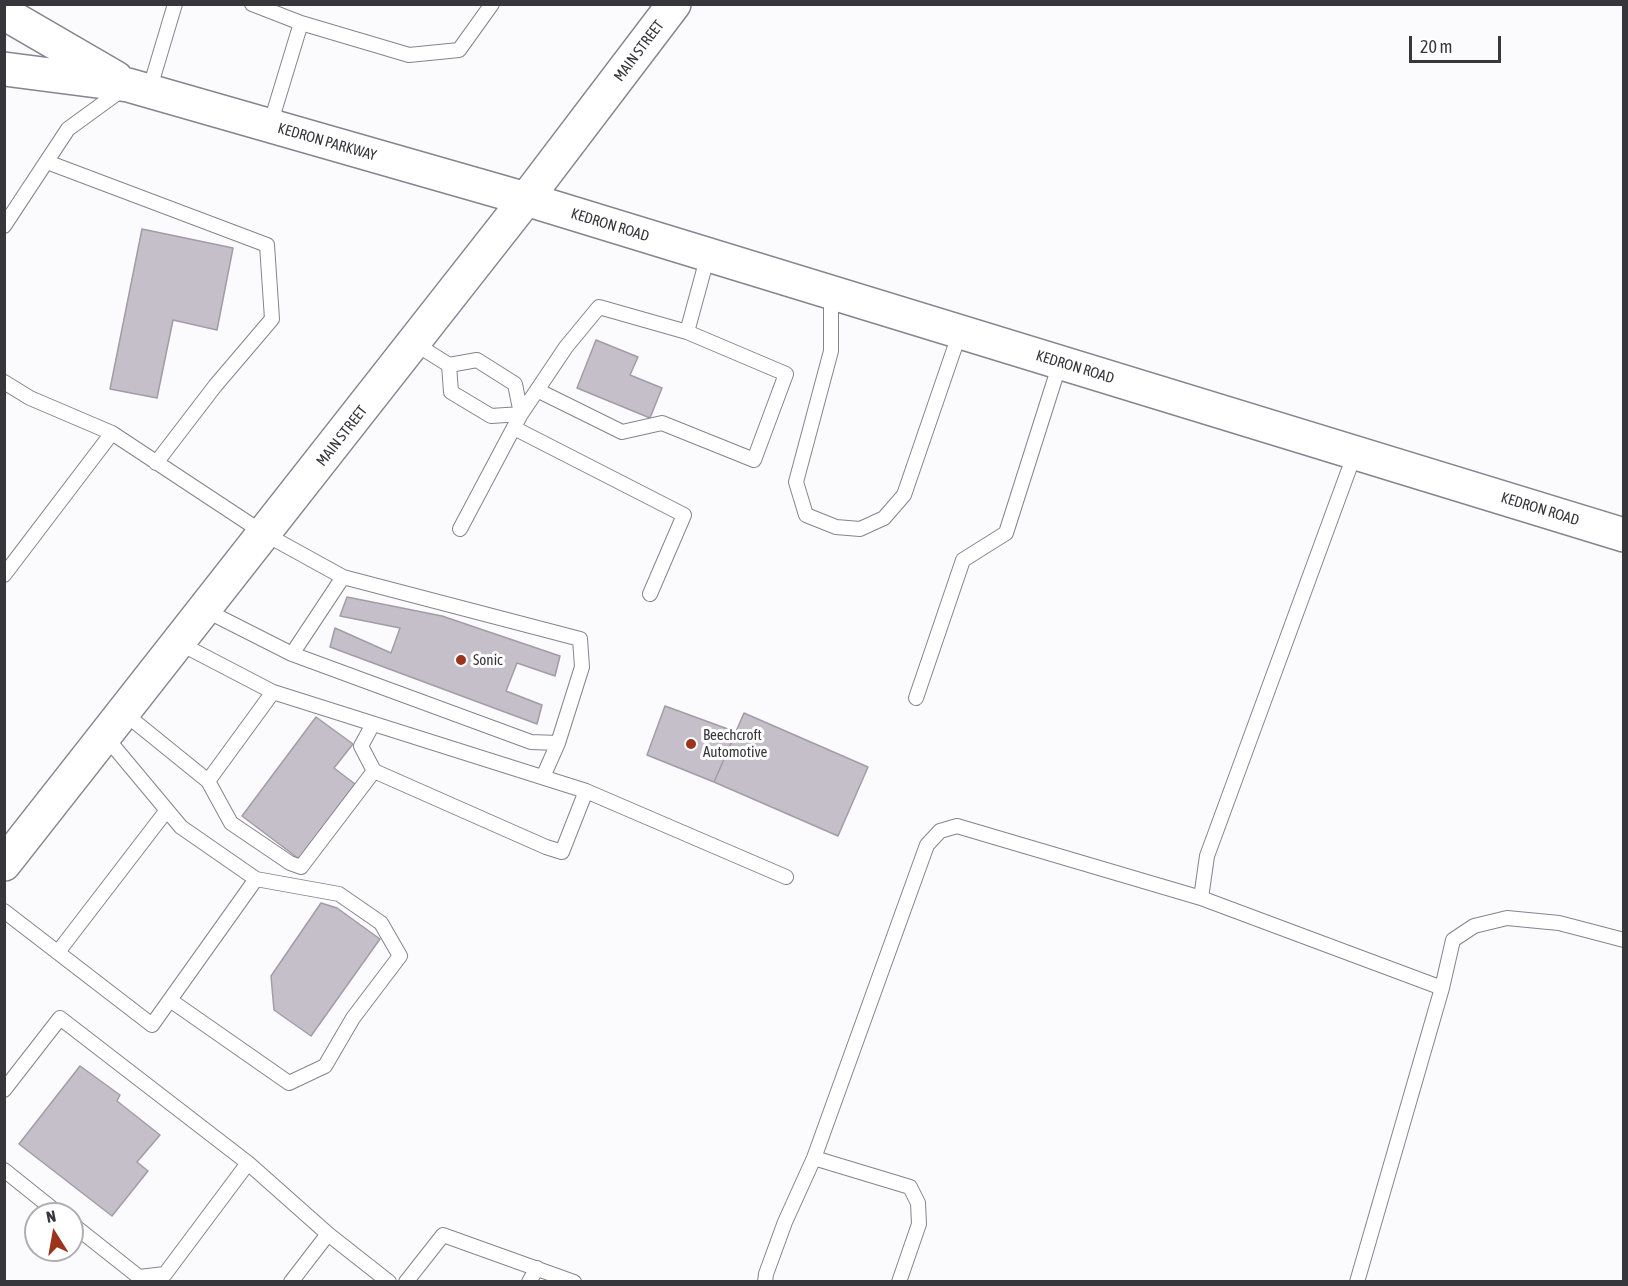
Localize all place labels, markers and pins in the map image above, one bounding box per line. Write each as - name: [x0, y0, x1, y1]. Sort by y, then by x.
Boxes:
- place label: Sonic: [473, 651, 503, 669]
- marker: Sonic: [454, 653, 468, 667]
- place label: Beechcroft Automotive: [703, 726, 767, 761]
- marker: Beechcroft Automotive: [684, 737, 698, 751]

